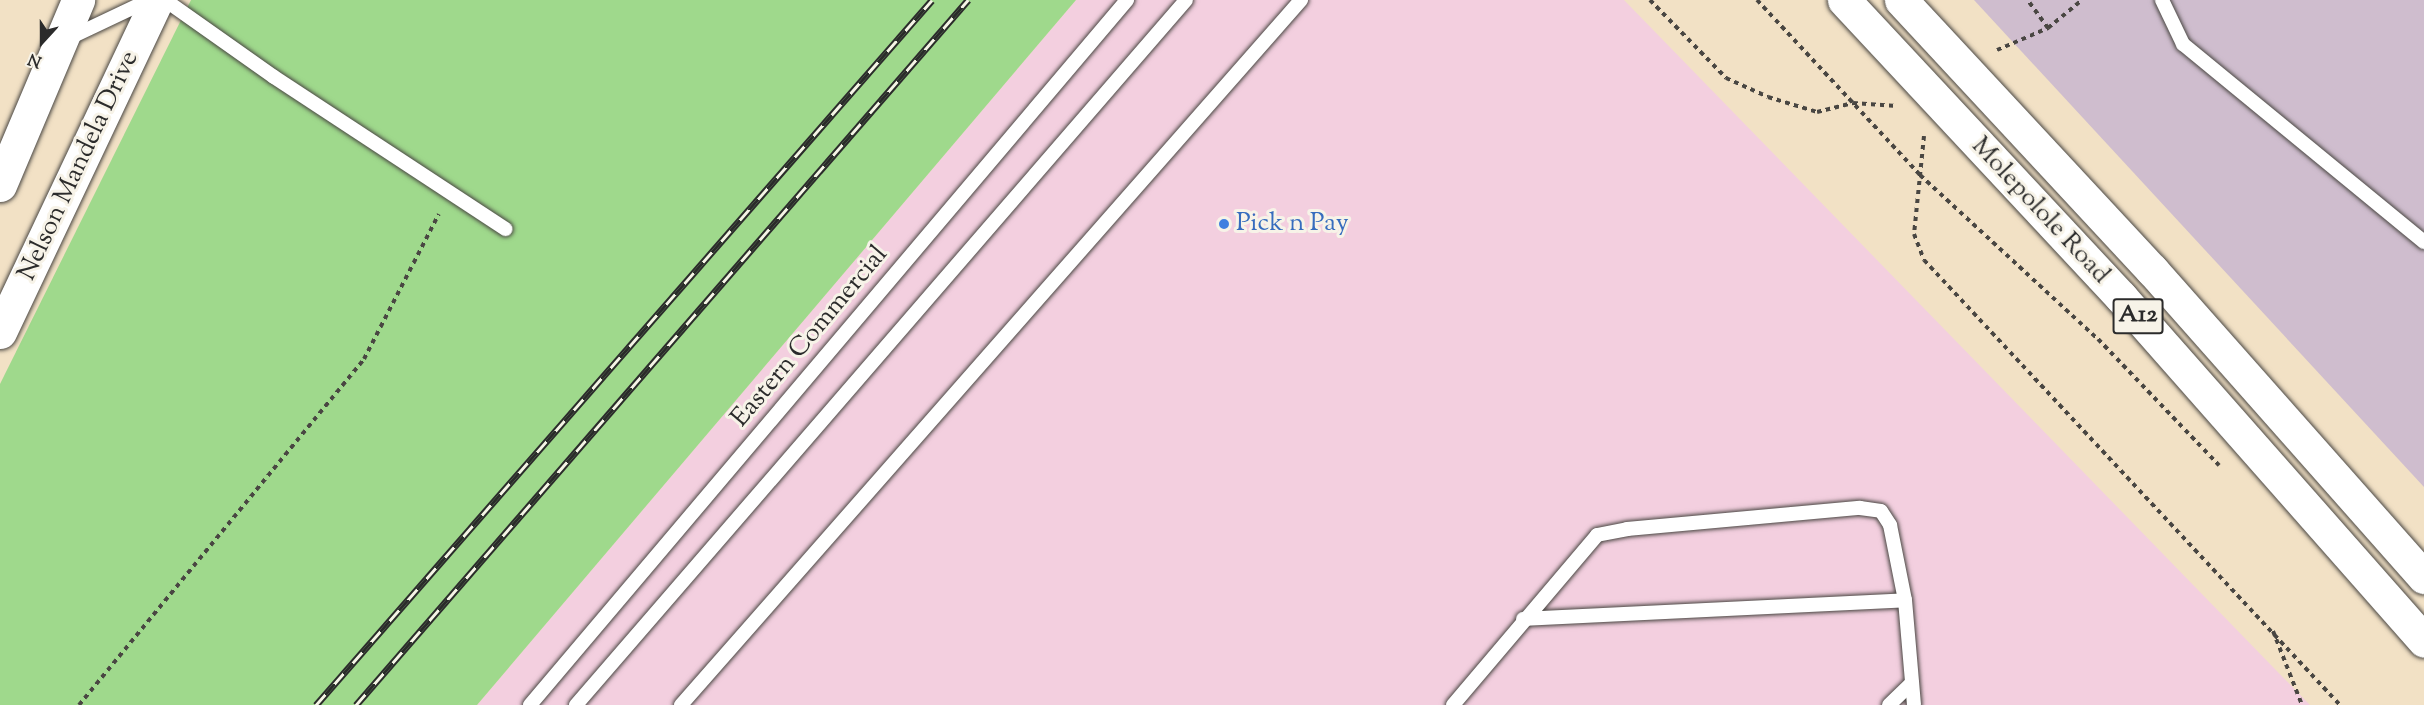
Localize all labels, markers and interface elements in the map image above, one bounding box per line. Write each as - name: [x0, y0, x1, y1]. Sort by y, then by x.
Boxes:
- north arrow: [12, 12, 72, 72]
- street label: Nelson Mandela Drive: [12, 46, 146, 286]
- street label: Molepolole Road: [1964, 131, 2116, 291]
- place label: Pick n Pay: [1236, 208, 1349, 240]
- marker: Pick n Pay: [1217, 217, 1231, 231]
- street label: Eastern Commercial: [725, 240, 895, 434]
- road number: A12: [2112, 295, 2164, 337]

